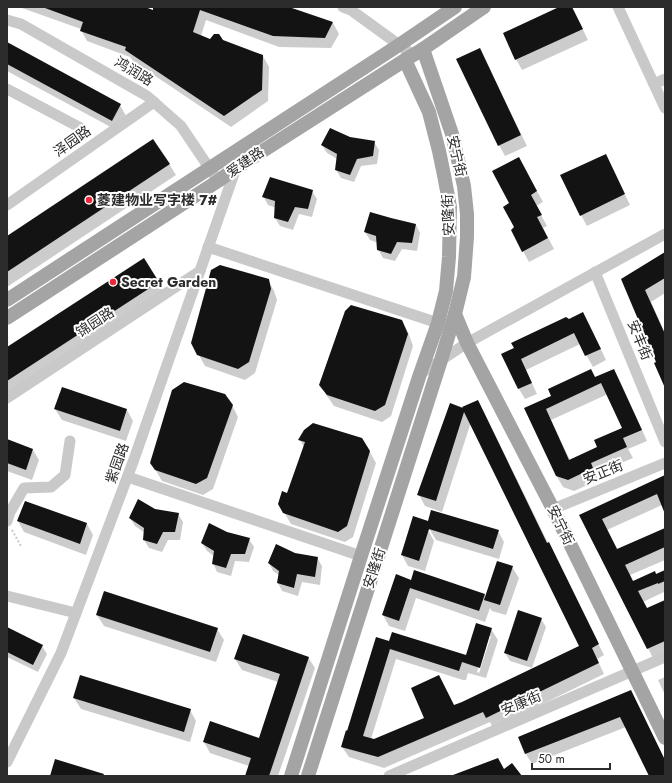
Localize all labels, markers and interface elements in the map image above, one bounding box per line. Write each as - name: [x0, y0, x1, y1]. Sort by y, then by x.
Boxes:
- street label: 鸿润路: [111, 52, 157, 90]
- street label: 泽园路: [49, 121, 95, 161]
- street label: 安宁街: [443, 133, 471, 179]
- street label: 爱建路: [222, 142, 268, 182]
- place label: 菱建物业写字楼 7#: [97, 190, 217, 210]
- street label: 安隆街: [437, 194, 459, 236]
- marker: 菱建物业写字楼 7#: [84, 195, 94, 205]
- place label: Secret Garden: [121, 272, 216, 292]
- marker: Secret Garden: [108, 277, 118, 287]
- street label: 锦园路: [72, 302, 118, 342]
- street label: 安丰街: [623, 317, 657, 363]
- street label: 紫园路: [100, 440, 134, 486]
- street label: 安正街: [580, 455, 626, 489]
- street label: 安宁街: [543, 502, 579, 548]
- street label: 安隆街: [358, 545, 390, 591]
- street label: 安康街: [498, 686, 544, 720]
- scale bar: [532, 745, 610, 771]
- text: 50 m: [538, 750, 565, 768]

